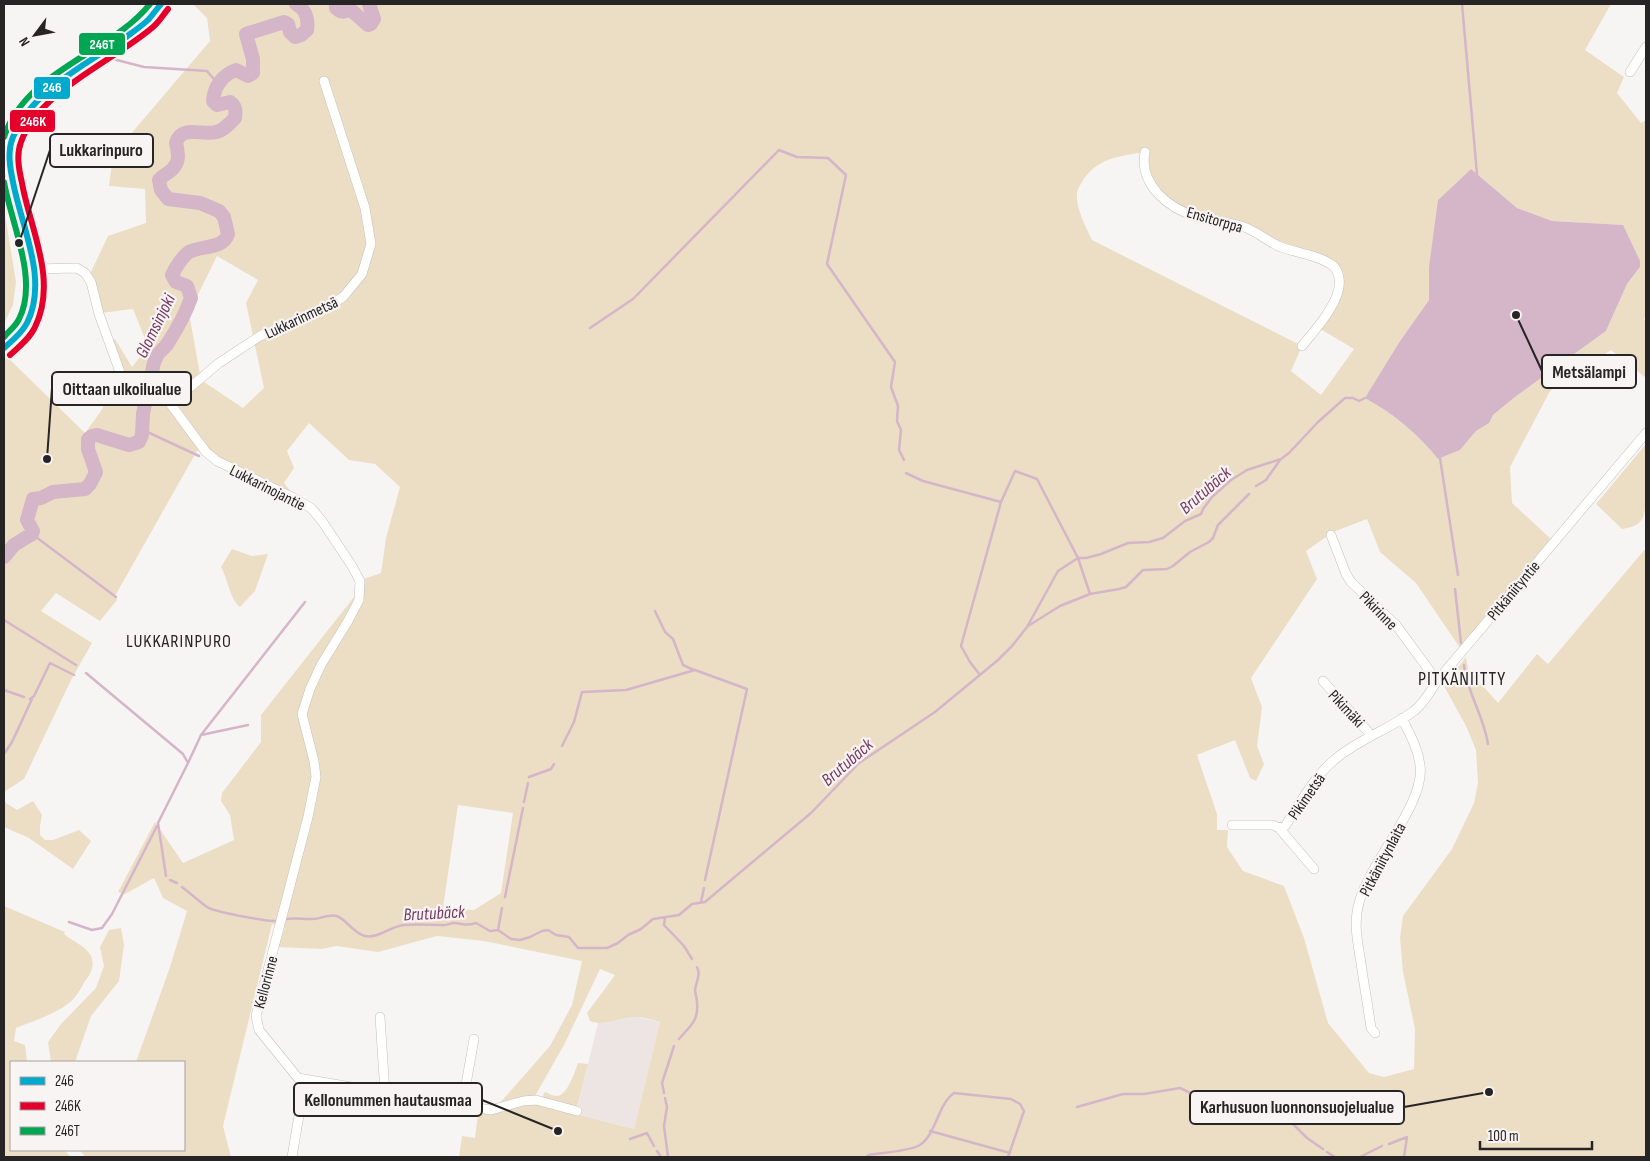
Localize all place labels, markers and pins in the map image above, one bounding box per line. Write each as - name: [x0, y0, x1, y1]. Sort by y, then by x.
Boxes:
- callout: Lukkarinpuro: [50, 134, 153, 167]
- callout: Metsälampi: [1542, 355, 1636, 388]
- callout: Oittaan ulkoilualue: [52, 372, 191, 405]
- callout: Kellonummen hautausmaa: [294, 1083, 482, 1116]
- callout: Karhusuon luonnonsuojelualue: [1190, 1091, 1404, 1124]

